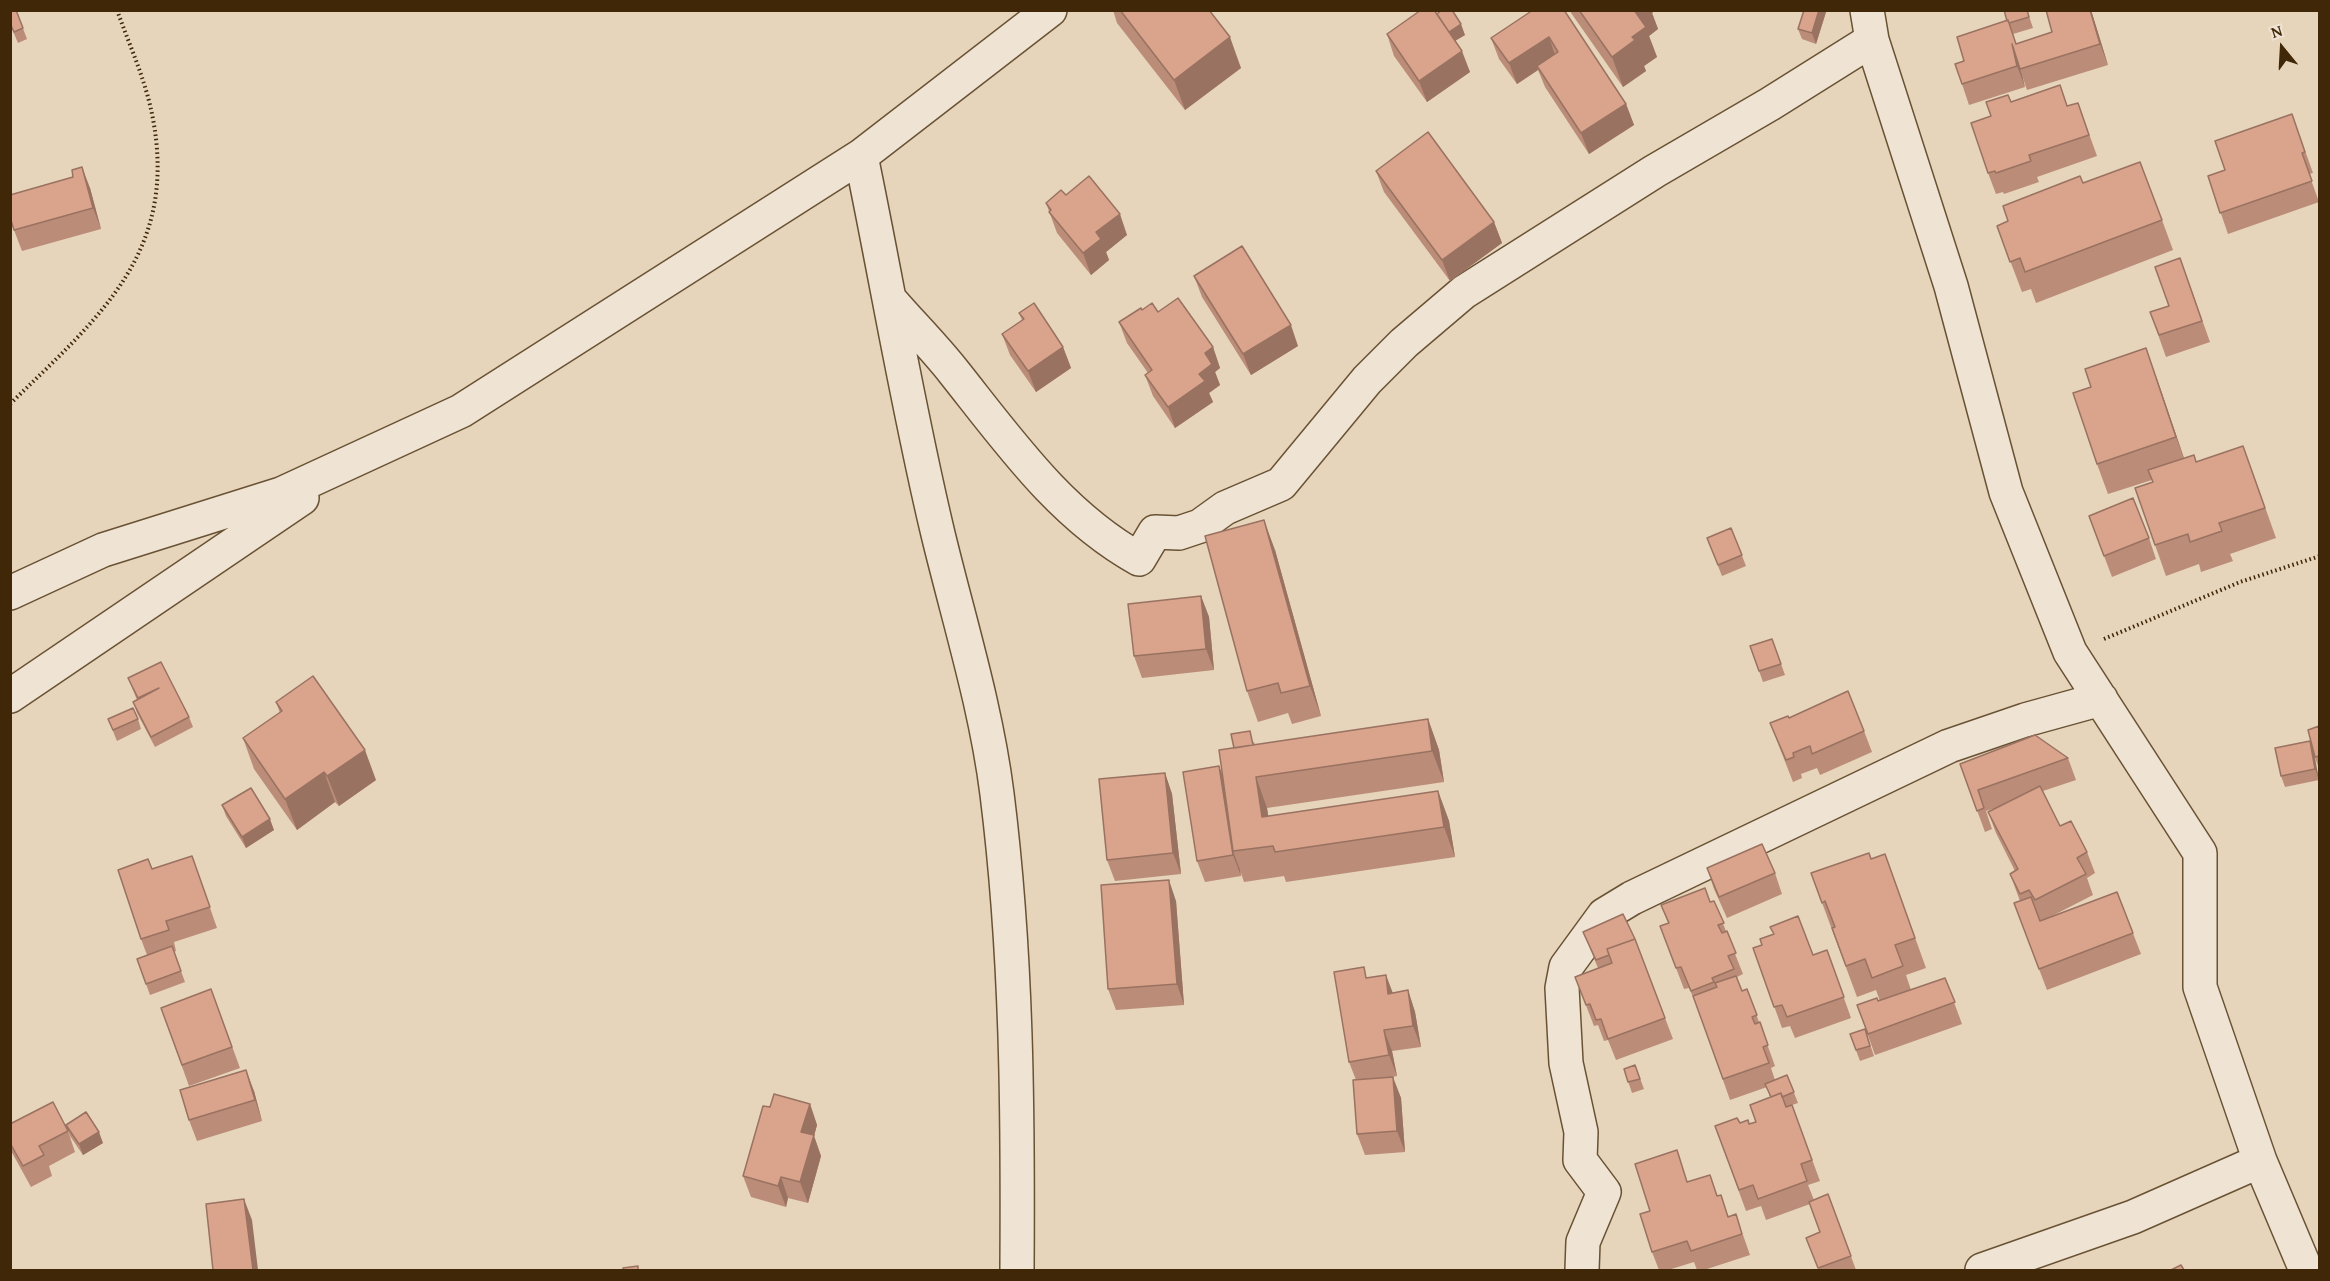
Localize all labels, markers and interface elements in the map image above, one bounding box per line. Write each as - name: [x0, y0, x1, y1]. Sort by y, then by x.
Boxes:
- north arrow: [2252, 18, 2312, 78]
- text: N: [2268, 18, 2285, 44]

